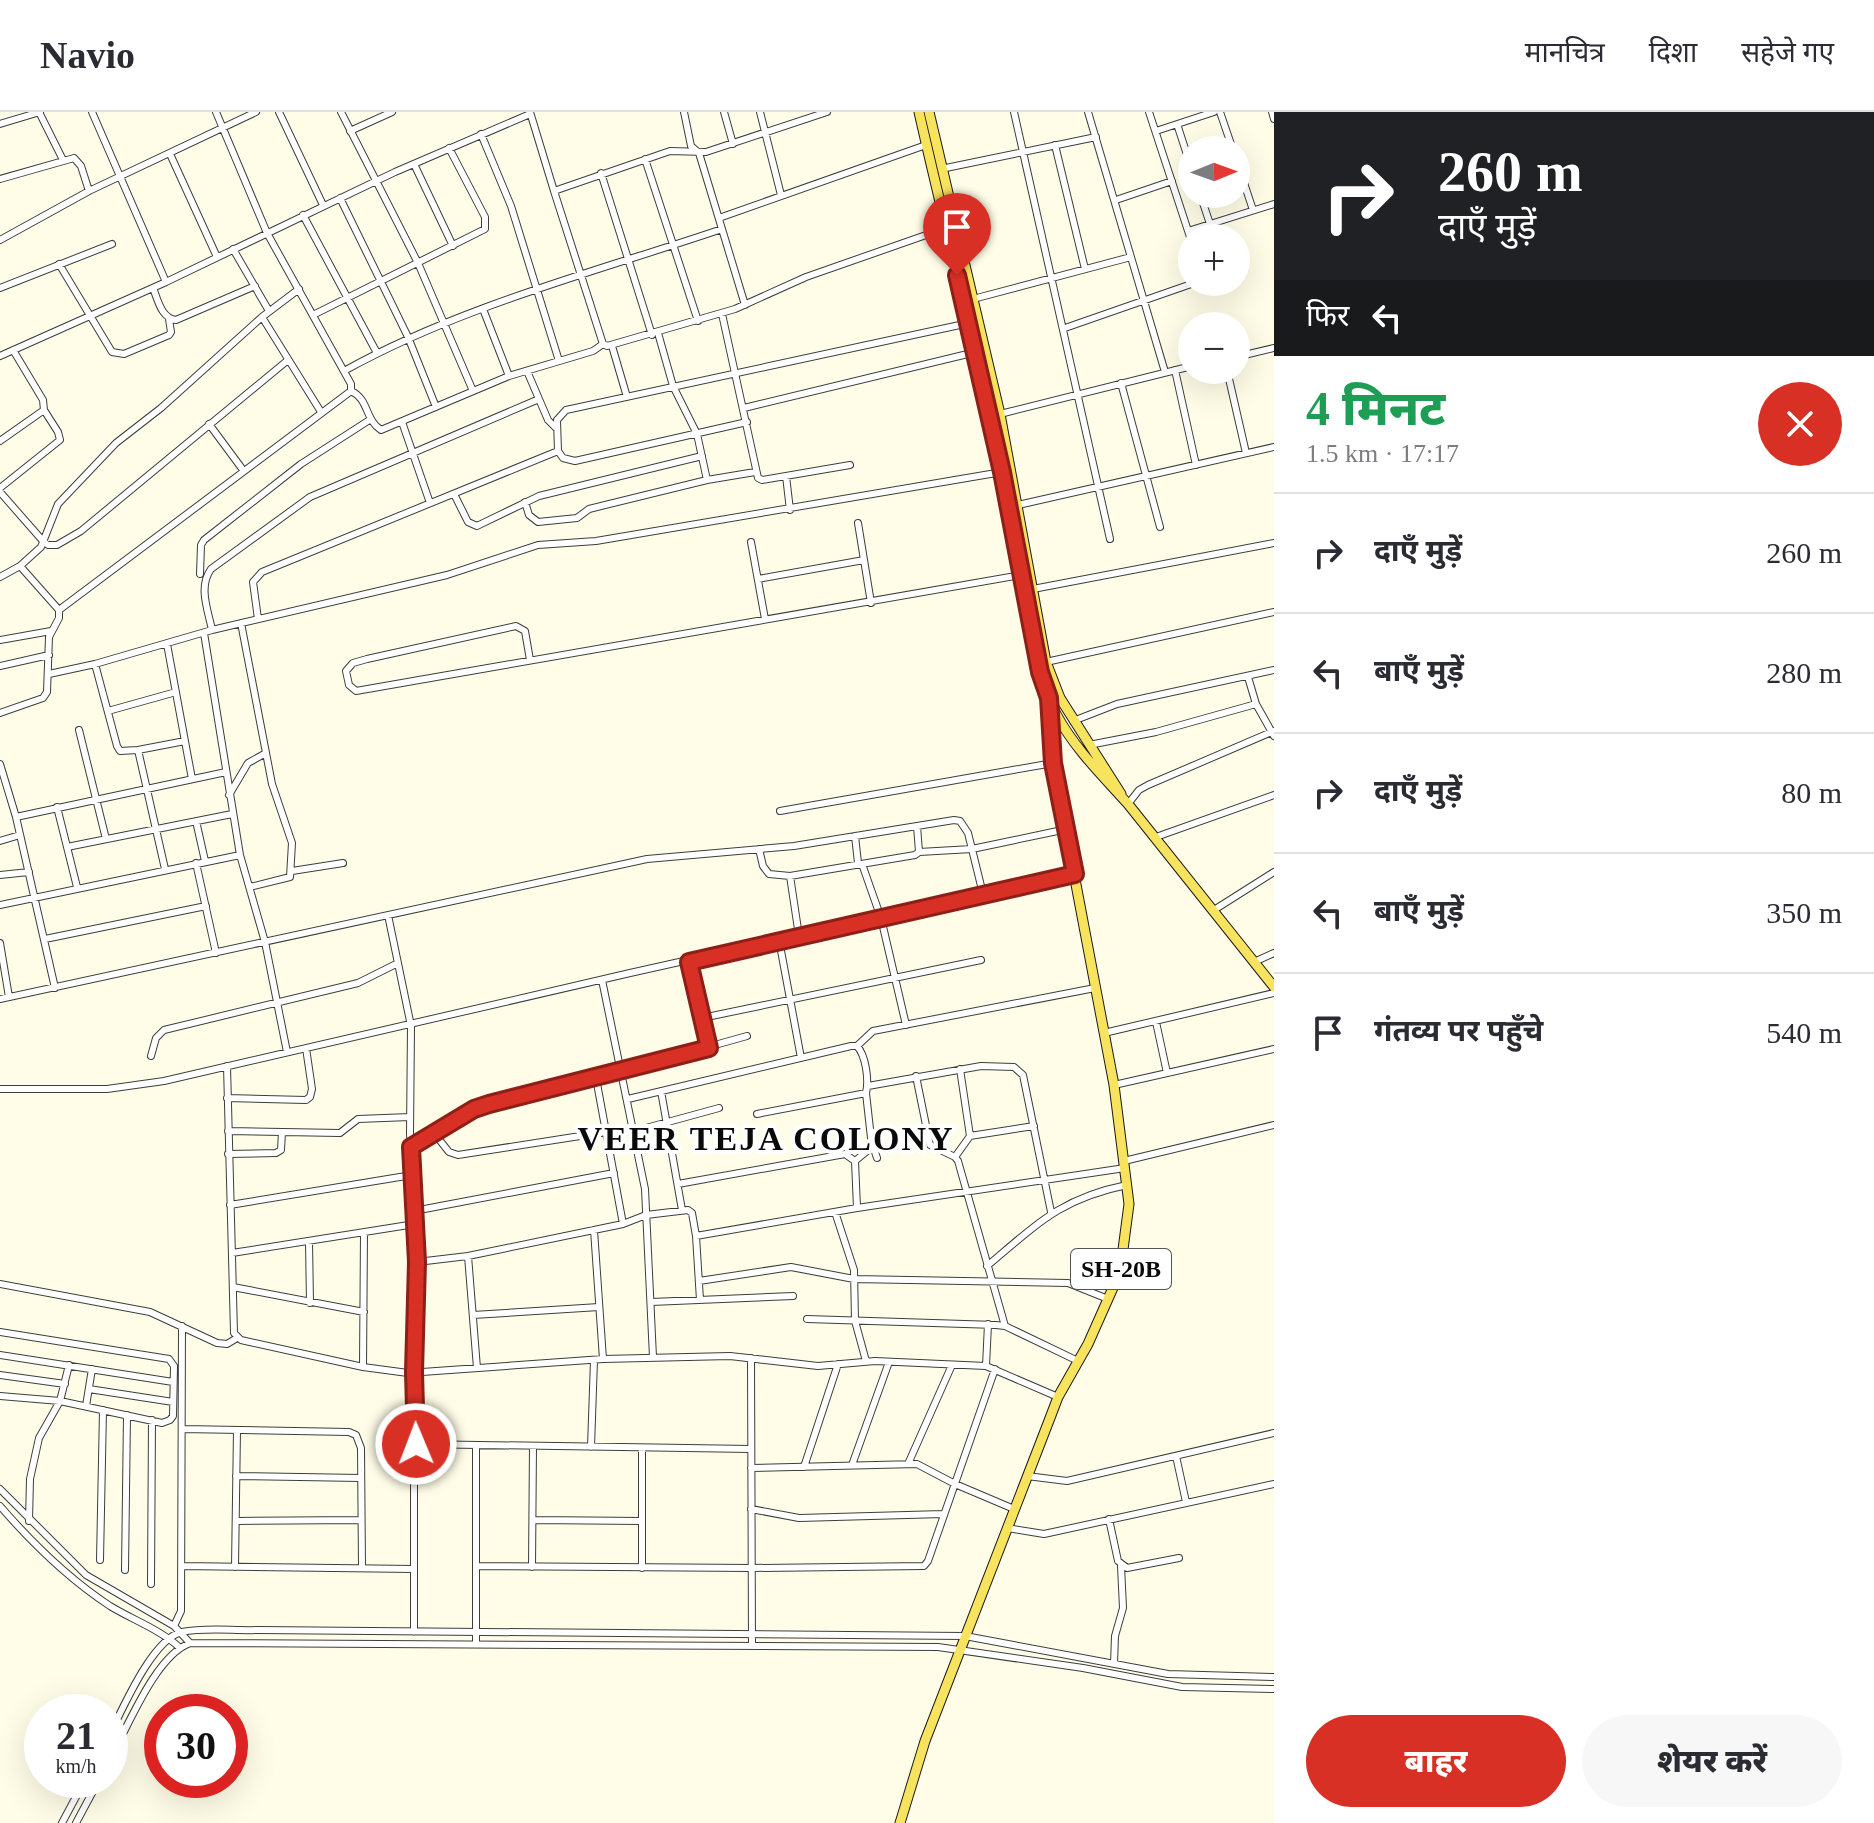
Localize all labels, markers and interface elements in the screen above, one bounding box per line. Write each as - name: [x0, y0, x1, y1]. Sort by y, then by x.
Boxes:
- text: Navio: [40, 34, 135, 76]
- text: मानचित्र: [1525, 37, 1605, 68]
- text: दिशा: [1649, 37, 1697, 68]
- text: सहेजे गए: [1741, 37, 1834, 68]
- north arrow: [1178, 136, 1250, 208]
- map controls: [1178, 136, 1250, 384]
- text: 260 m: [1438, 141, 1583, 203]
- icon: right: [1306, 144, 1410, 248]
- pin: [923, 193, 991, 275]
- icon: arrive: [935, 205, 979, 249]
- text: दाएँ मुड़ें: [1438, 207, 1536, 247]
- button: +: [1178, 224, 1250, 296]
- icon: left: [1365, 296, 1409, 340]
- text: फिर: [1306, 299, 1349, 332]
- button: −: [1178, 312, 1250, 384]
- text: 4 मिनट: [1306, 382, 1445, 435]
- button: close: [1758, 382, 1842, 466]
- text: 1.5 km · 17:17: [1306, 439, 1459, 468]
- icon: right: [1306, 531, 1350, 575]
- text: दाएँ मुड़ें: [1374, 534, 1462, 567]
- text: 260 m: [1766, 536, 1842, 569]
- icon: left: [1306, 651, 1350, 695]
- text: बाएँ मुड़ें: [1374, 654, 1464, 687]
- text: 280 m: [1766, 656, 1842, 689]
- icon: right: [1306, 771, 1350, 815]
- text: दाएँ मुड़ें: [1374, 774, 1462, 807]
- text: 80 m: [1781, 776, 1842, 809]
- icon: left: [1306, 891, 1350, 935]
- text: बाएँ मुड़ें: [1374, 894, 1464, 927]
- text: 350 m: [1766, 896, 1842, 929]
- icon: arrive: [1306, 1011, 1350, 1055]
- text: गंतव्य पर पहुँचे: [1374, 1014, 1543, 1047]
- text: 540 m: [1766, 1016, 1842, 1049]
- district label: VEER TEJA COLONY: [577, 1120, 955, 1157]
- road number: SH-20B: [1071, 1249, 1171, 1289]
- position arrow: [374, 1402, 458, 1486]
- speed limit sign: 30: [144, 1694, 248, 1798]
- text: 21: [56, 1713, 96, 1758]
- button: बाहर: [1306, 1715, 1566, 1807]
- button: शेयर करें: [1582, 1715, 1842, 1807]
- text: km/h: [55, 1755, 97, 1777]

